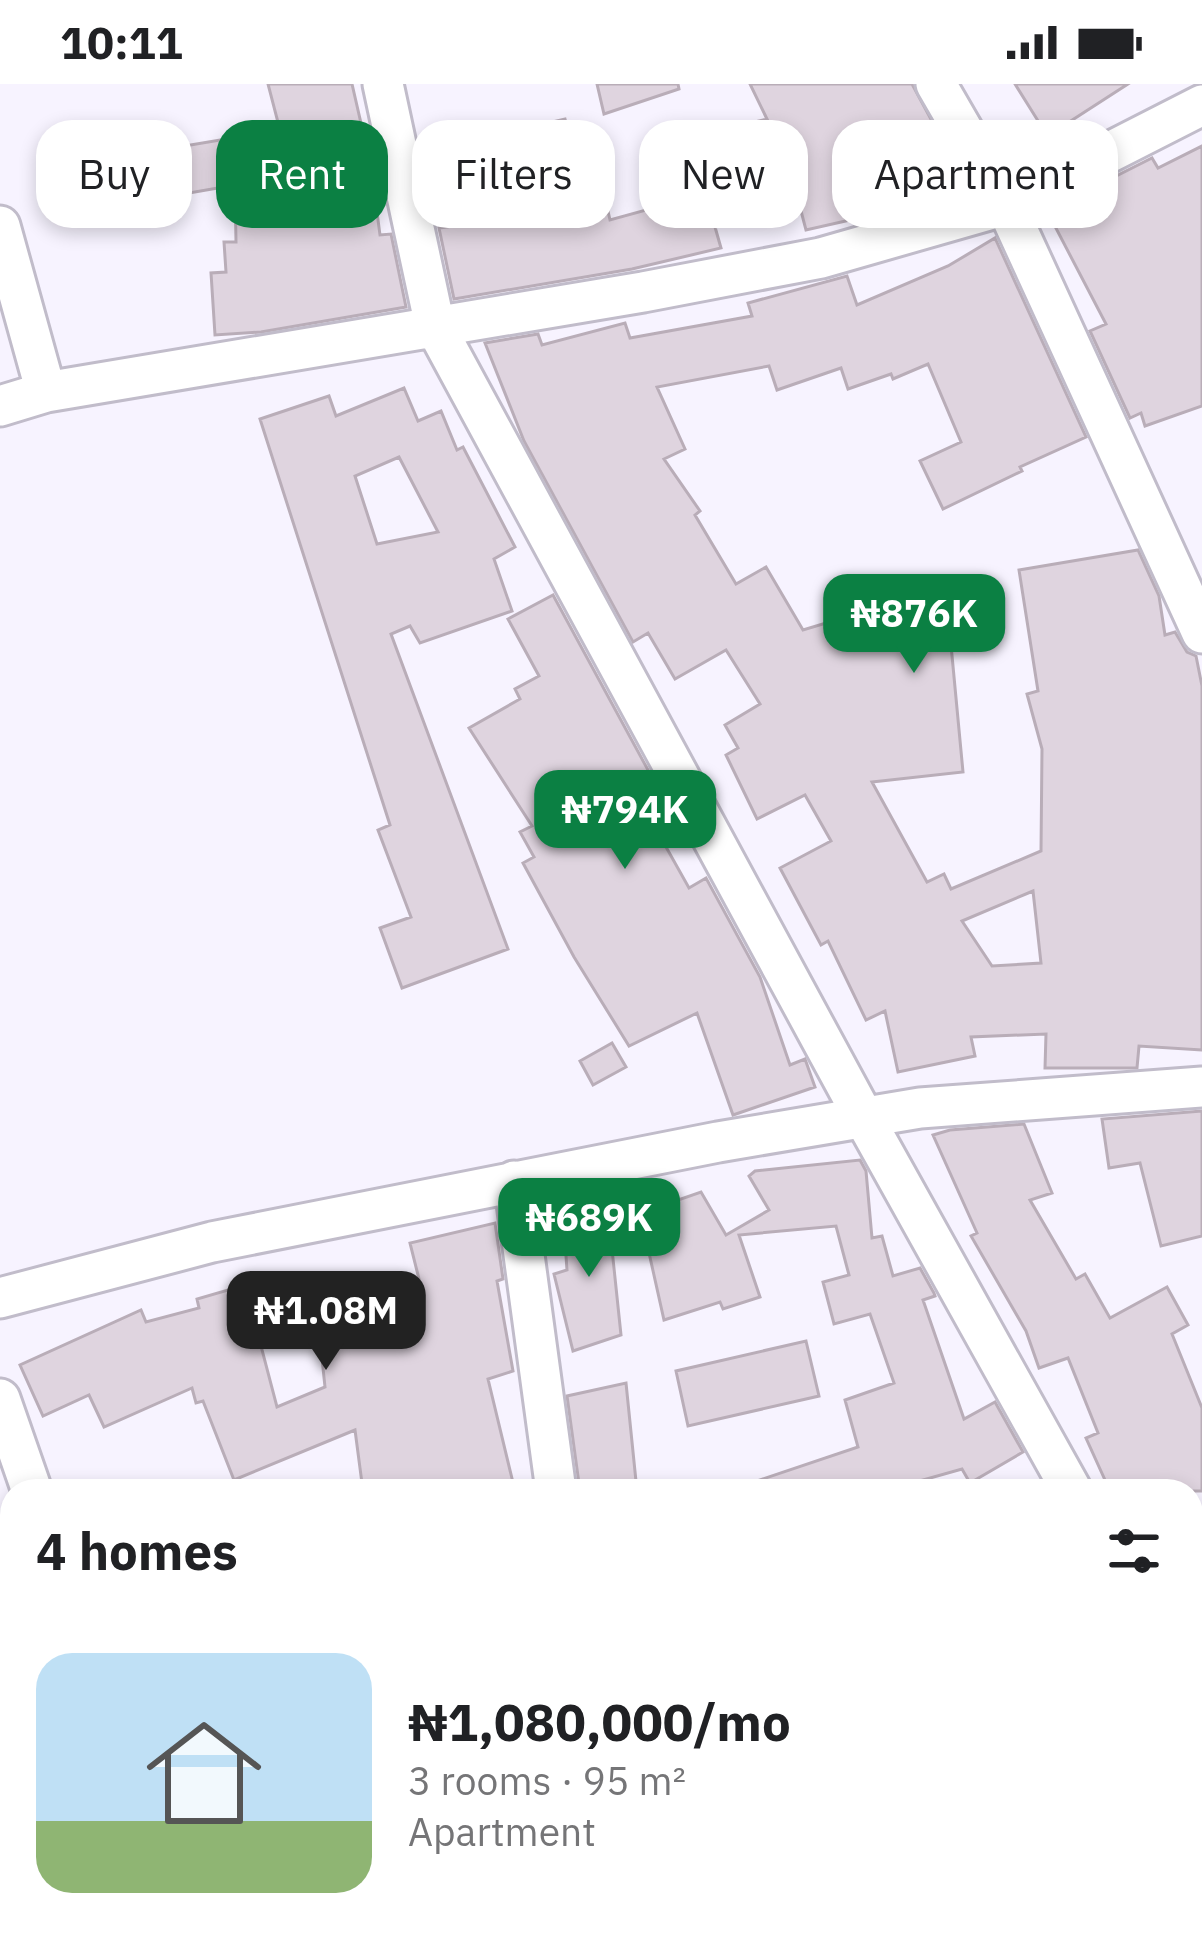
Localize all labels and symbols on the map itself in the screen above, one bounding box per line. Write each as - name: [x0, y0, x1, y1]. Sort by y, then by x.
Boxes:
- pin: ₦876K: [830, 574, 998, 676]
- pin: ₦794K: [541, 770, 709, 872]
- pin: ₦689K: [505, 1178, 673, 1280]
- pin: ₦1.08M: [228, 1271, 424, 1373]

